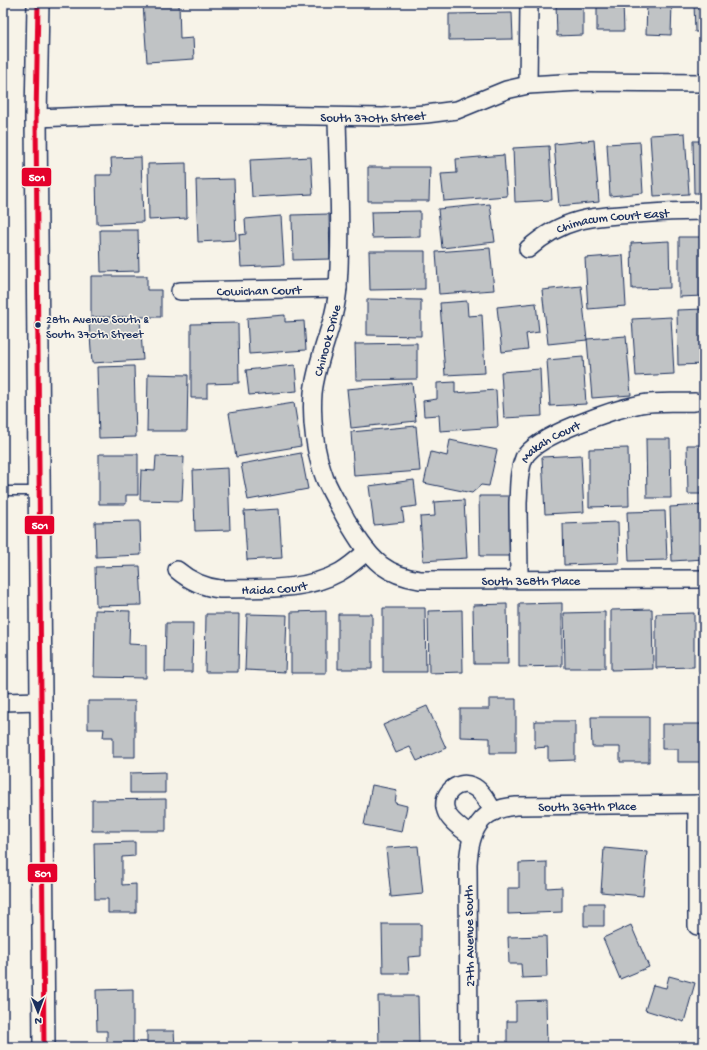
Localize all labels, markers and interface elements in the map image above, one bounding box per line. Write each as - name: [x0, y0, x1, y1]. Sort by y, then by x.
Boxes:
- street label: South 370th Street: [320, 109, 428, 127]
- line badge: 501: [21, 167, 52, 187]
- text: 501: [29, 173, 45, 185]
- street label: Chimacum Court East: [554, 207, 671, 238]
- street label: Cowichan Court: [217, 284, 303, 300]
- street label: Chinook Drive: [312, 303, 345, 378]
- place label: 28th Avenue South & South 370th Street: [46, 314, 149, 343]
- marker: 28th Avenue South & South 370th Street: [33, 320, 43, 330]
- street label: Makah Court: [518, 418, 584, 466]
- line badge: 501: [24, 515, 55, 535]
- text: 501: [32, 521, 48, 533]
- street label: South 368th Place: [482, 574, 580, 590]
- street label: Haida Court: [242, 579, 310, 599]
- street label: South 367th Place: [538, 800, 637, 816]
- line badge: 501: [27, 863, 58, 883]
- text: 501: [35, 869, 51, 881]
- street label: 27th Avenue South: [462, 885, 479, 987]
- north arrow: [18, 992, 58, 1032]
- text: N: [34, 1014, 42, 1026]

